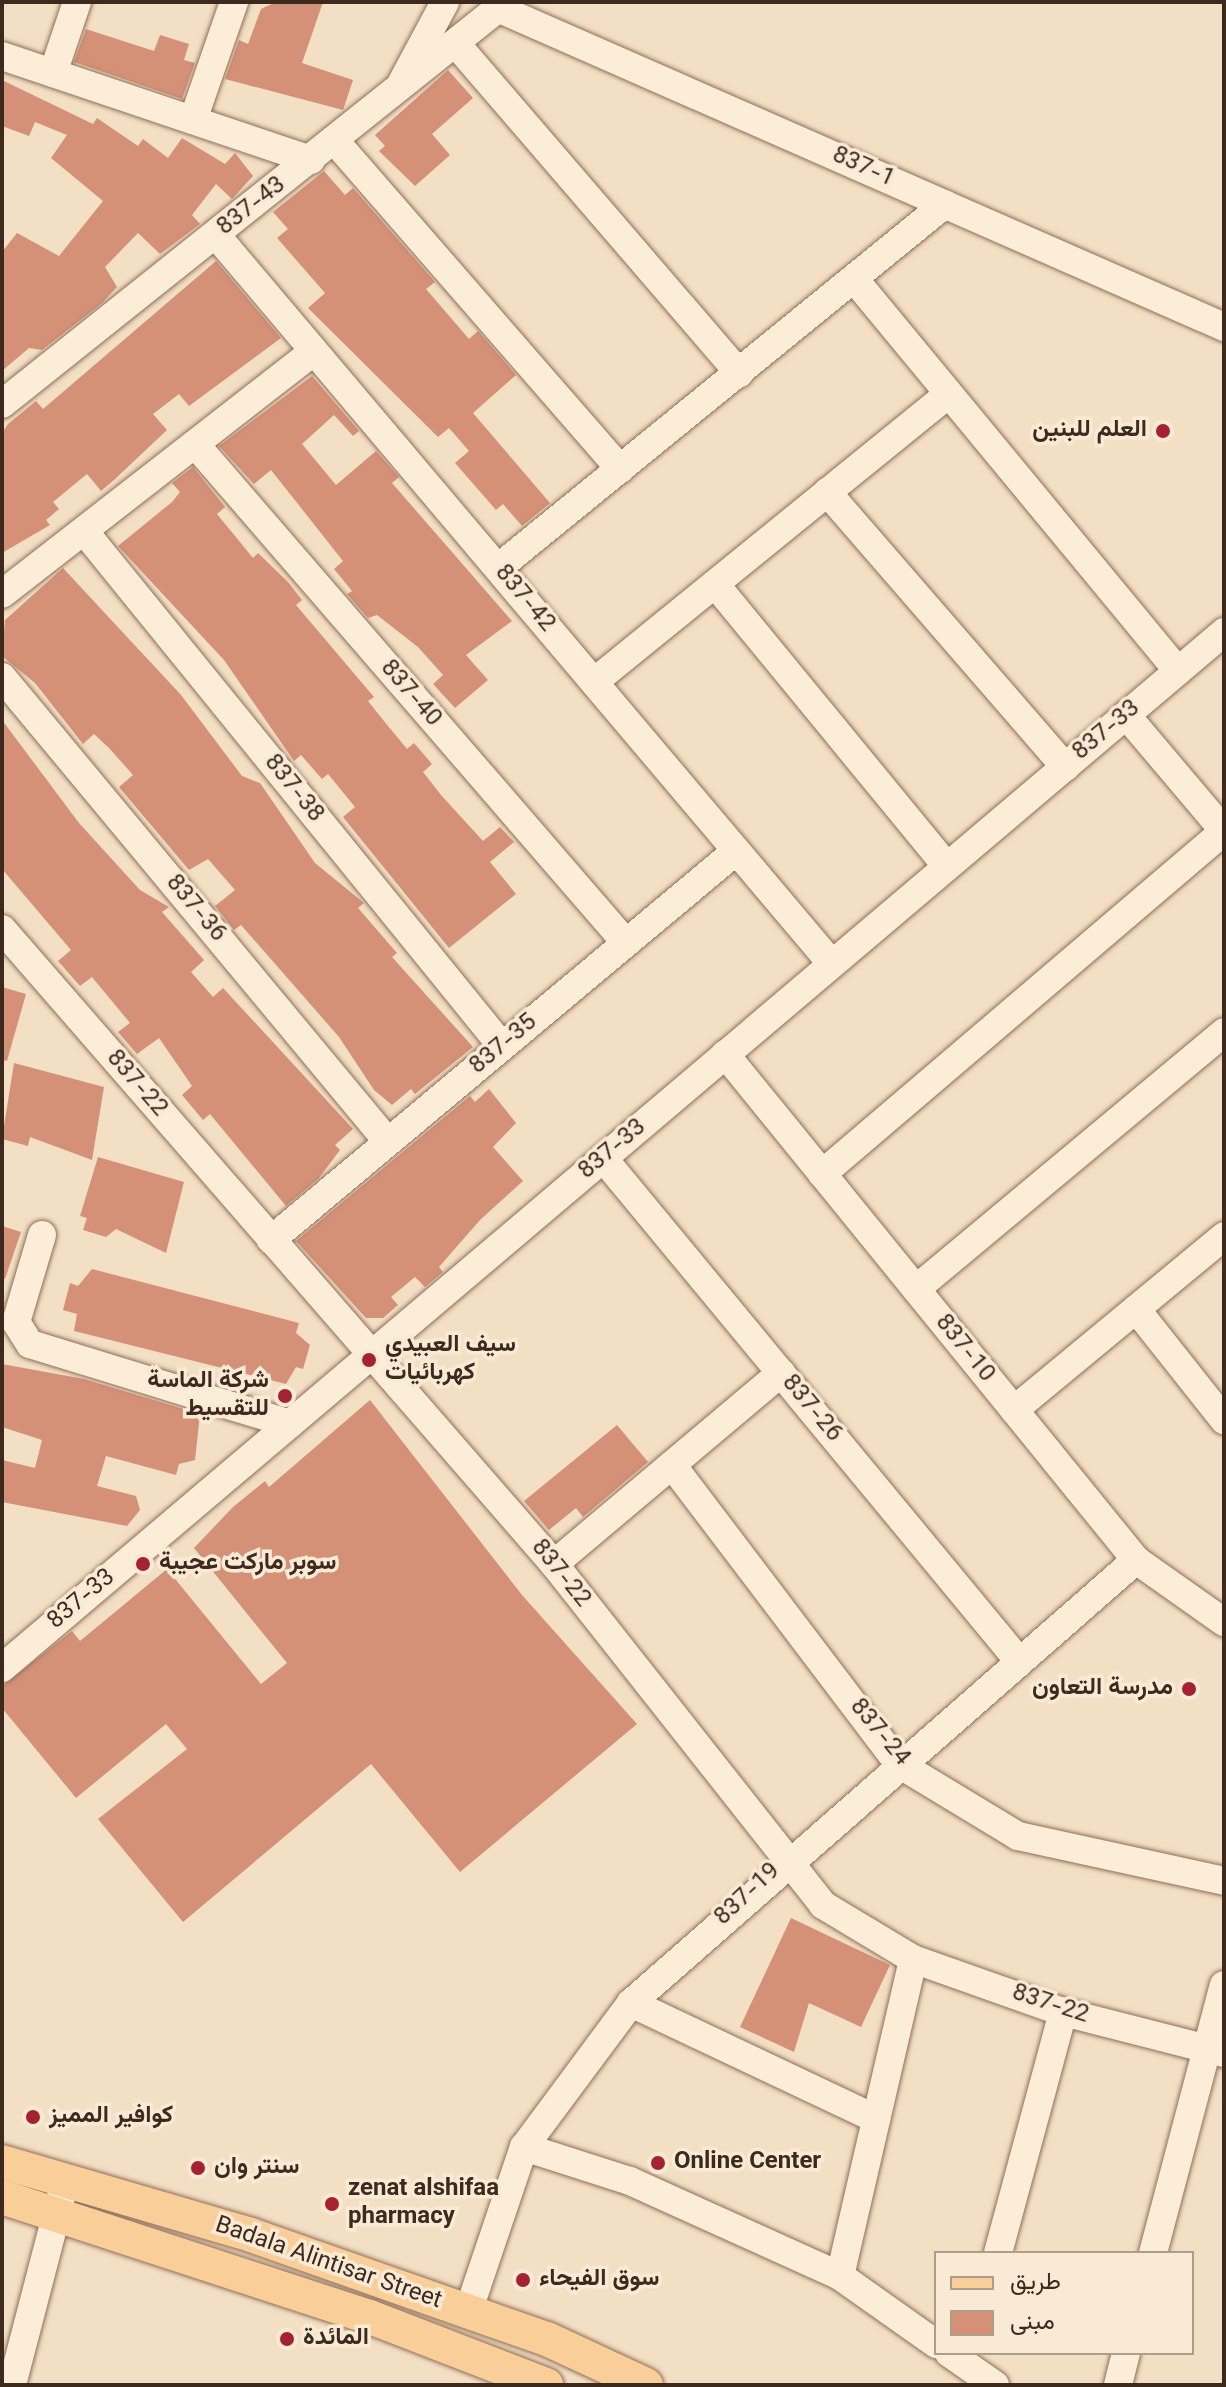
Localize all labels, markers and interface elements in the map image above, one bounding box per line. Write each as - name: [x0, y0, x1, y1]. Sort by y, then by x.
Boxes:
- street label: 837-1: [827, 142, 899, 194]
- street label: 837-43: [212, 171, 292, 243]
- place label: العلم للبنين: [1032, 417, 1147, 445]
- marker: العلم للبنين: [1154, 422, 1172, 440]
- street label: 837-42: [488, 560, 560, 638]
- street label: 837-40: [373, 655, 447, 733]
- street label: 837-33: [1068, 695, 1146, 767]
- street label: 837-38: [257, 749, 329, 829]
- street label: 837-36: [159, 870, 231, 948]
- street label: 837-35: [465, 1009, 543, 1081]
- street label: 837-22: [99, 1045, 173, 1123]
- street label: 837-33: [574, 1114, 652, 1186]
- street label: 837-10: [928, 1309, 1000, 1389]
- place label: سيف العبيدي كهربائيات: [385, 1332, 516, 1388]
- marker: سيف العبيدي كهربائيات: [360, 1351, 378, 1369]
- place label: شركة الماسة للتقسيط: [147, 1368, 269, 1424]
- street label: 837-26: [775, 1370, 847, 1448]
- marker: شركة الماسة للتقسيط: [276, 1387, 294, 1405]
- street label: 837-22: [524, 1534, 596, 1614]
- place label: سوبر ماركت عجيبة: [159, 1550, 336, 1578]
- marker: سوبر ماركت عجيبة: [134, 1555, 152, 1573]
- street label: 837-33: [43, 1564, 121, 1636]
- place label: مدرسة التعاون: [1032, 1675, 1173, 1703]
- marker: مدرسة التعاون: [1180, 1680, 1198, 1698]
- street label: 837-24: [843, 1694, 915, 1772]
- street label: 837-19: [709, 1858, 787, 1932]
- street label: 837-22: [1008, 1979, 1092, 2031]
- place label: كوافير المميز: [49, 2103, 173, 2131]
- marker: كوافير المميز: [24, 2108, 42, 2126]
- place label: Online Center: [674, 2149, 821, 2177]
- place label: سنتر وان: [214, 2154, 299, 2182]
- marker: Online Center: [649, 2154, 667, 2172]
- marker: سنتر وان: [189, 2159, 207, 2177]
- place label: zenat alshifaa pharmacy: [348, 2176, 499, 2232]
- marker: zenat alshifaa pharmacy: [323, 2195, 341, 2213]
- street label: Badala Alintisar Street: [211, 2212, 445, 2316]
- legend: [934, 2251, 1194, 2355]
- text: طريق: [1010, 2264, 1061, 2302]
- place label: سوق الفيحاء: [539, 2266, 660, 2294]
- marker: سوق الفيحاء: [514, 2271, 532, 2289]
- text: مبنى: [1010, 2304, 1055, 2342]
- place label: المائدة: [303, 2325, 369, 2353]
- marker: المائدة: [278, 2330, 296, 2348]

